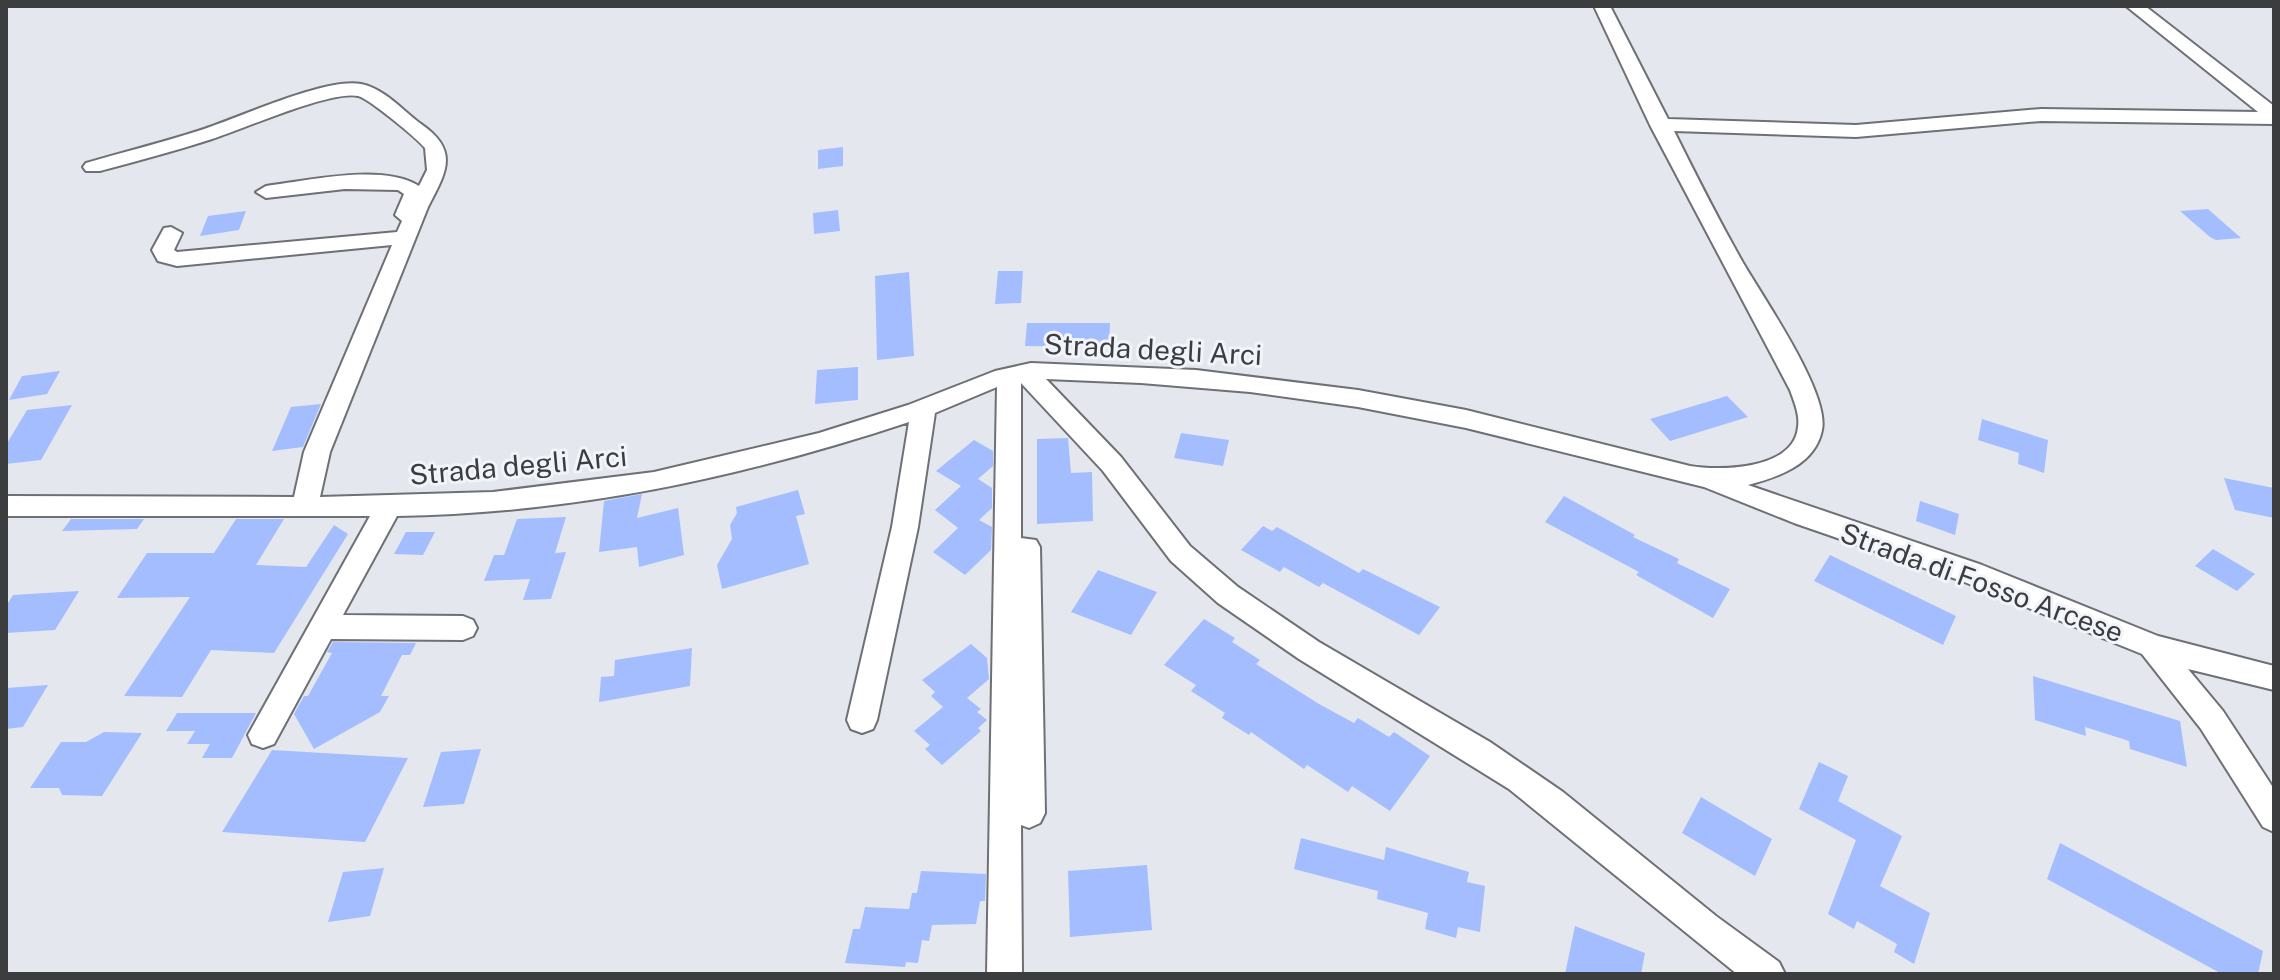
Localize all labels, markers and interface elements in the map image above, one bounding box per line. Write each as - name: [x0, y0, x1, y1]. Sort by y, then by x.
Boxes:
- street label: Strada degli Arci: [1043, 327, 1263, 371]
- street label: Strada degli Arci: [408, 439, 628, 491]
- street label: Strada di Fosso Arcese: [1836, 515, 2128, 649]

